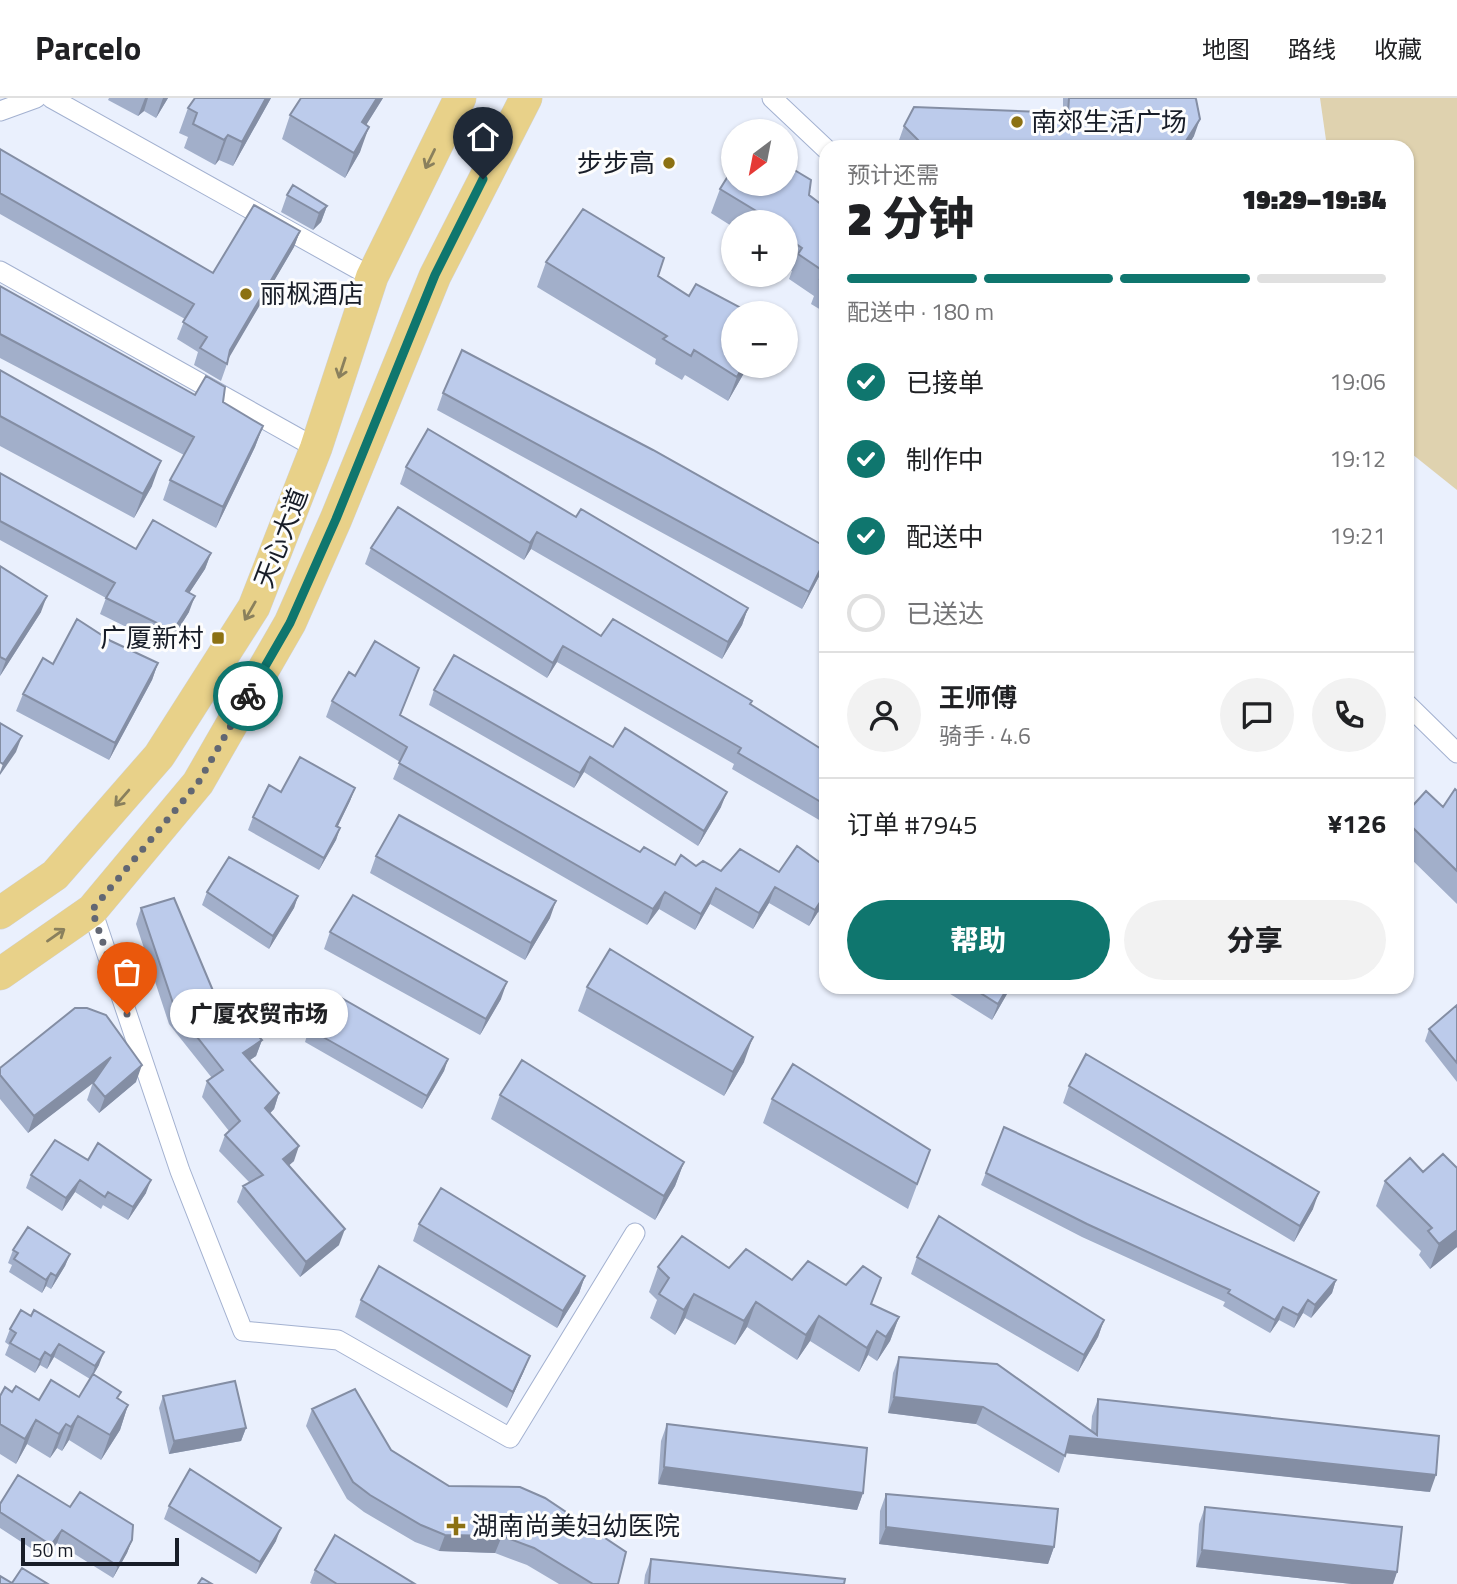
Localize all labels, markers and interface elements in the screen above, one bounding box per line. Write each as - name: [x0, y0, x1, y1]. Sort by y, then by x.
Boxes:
- text: Parcelo: [35, 23, 141, 73]
- text: 地图: [1202, 31, 1250, 67]
- text: 路线: [1288, 31, 1336, 67]
- text: 收藏: [1374, 31, 1422, 67]
- place label: 南郊生活广场: [1031, 102, 1187, 141]
- pin: [453, 107, 513, 179]
- marker: 南郊生活广场: [1009, 114, 1025, 130]
- icon: home: [464, 118, 502, 156]
- north arrow: [721, 119, 798, 196]
- map controls: [721, 119, 798, 378]
- place label: 步步高: [577, 143, 655, 182]
- one-way arrow: [422, 148, 436, 169]
- marker: 步步高: [661, 155, 677, 171]
- text: 预计还需: [847, 157, 939, 192]
- text: 19:29–19:34: [1242, 180, 1386, 219]
- text: 2 分钟: [847, 183, 974, 253]
- button: +: [721, 210, 798, 287]
- place label: 丽枫酒店: [260, 274, 364, 313]
- marker: 丽枫酒店: [238, 286, 254, 302]
- text: 配送中 · 180 m: [847, 294, 994, 329]
- button: −: [721, 301, 798, 378]
- one-way arrow: [335, 357, 347, 379]
- icon: check: [847, 363, 885, 401]
- text: 已接单: [906, 363, 984, 402]
- text: 19:06: [1329, 364, 1386, 399]
- icon: check: [847, 440, 885, 478]
- text: 制作中: [906, 440, 984, 479]
- text: 19:12: [1329, 441, 1386, 476]
- street label: 天心大道: [244, 482, 317, 593]
- icon: check: [847, 517, 885, 555]
- text: 配送中: [906, 517, 984, 556]
- text: 19:21: [1329, 518, 1386, 553]
- text: 已送达: [906, 594, 984, 633]
- one-way arrow: [243, 601, 257, 621]
- place label: 广厦新村: [100, 618, 204, 657]
- marker: 广厦新村: [210, 630, 226, 646]
- courier: [213, 661, 283, 731]
- icon: bike: [229, 677, 267, 715]
- button: person: [847, 678, 921, 752]
- text: 王师傅: [939, 678, 1017, 717]
- button: chat: [1220, 678, 1294, 752]
- button: phone: [1312, 678, 1386, 752]
- text: 骑手 · 4.6: [939, 718, 1031, 753]
- one-way arrow: [114, 789, 130, 807]
- text: ¥126: [1328, 804, 1386, 843]
- text: 订单 #7945: [847, 805, 978, 844]
- button: 帮助: [847, 900, 1110, 980]
- button: 分享: [1124, 900, 1386, 980]
- one-way arrow: [46, 928, 65, 942]
- pin: [97, 942, 157, 1014]
- icon: bag: [108, 953, 146, 991]
- callout: 广厦农贸市场: [169, 990, 348, 1038]
- text: 广厦农贸市场: [190, 996, 328, 1031]
- place label: 湖南尚美妇幼医院: [472, 1506, 680, 1545]
- marker: 湖南尚美妇幼医院: [446, 1516, 466, 1536]
- scale bar: [21, 1535, 178, 1567]
- text: 50 m: [32, 1535, 73, 1564]

